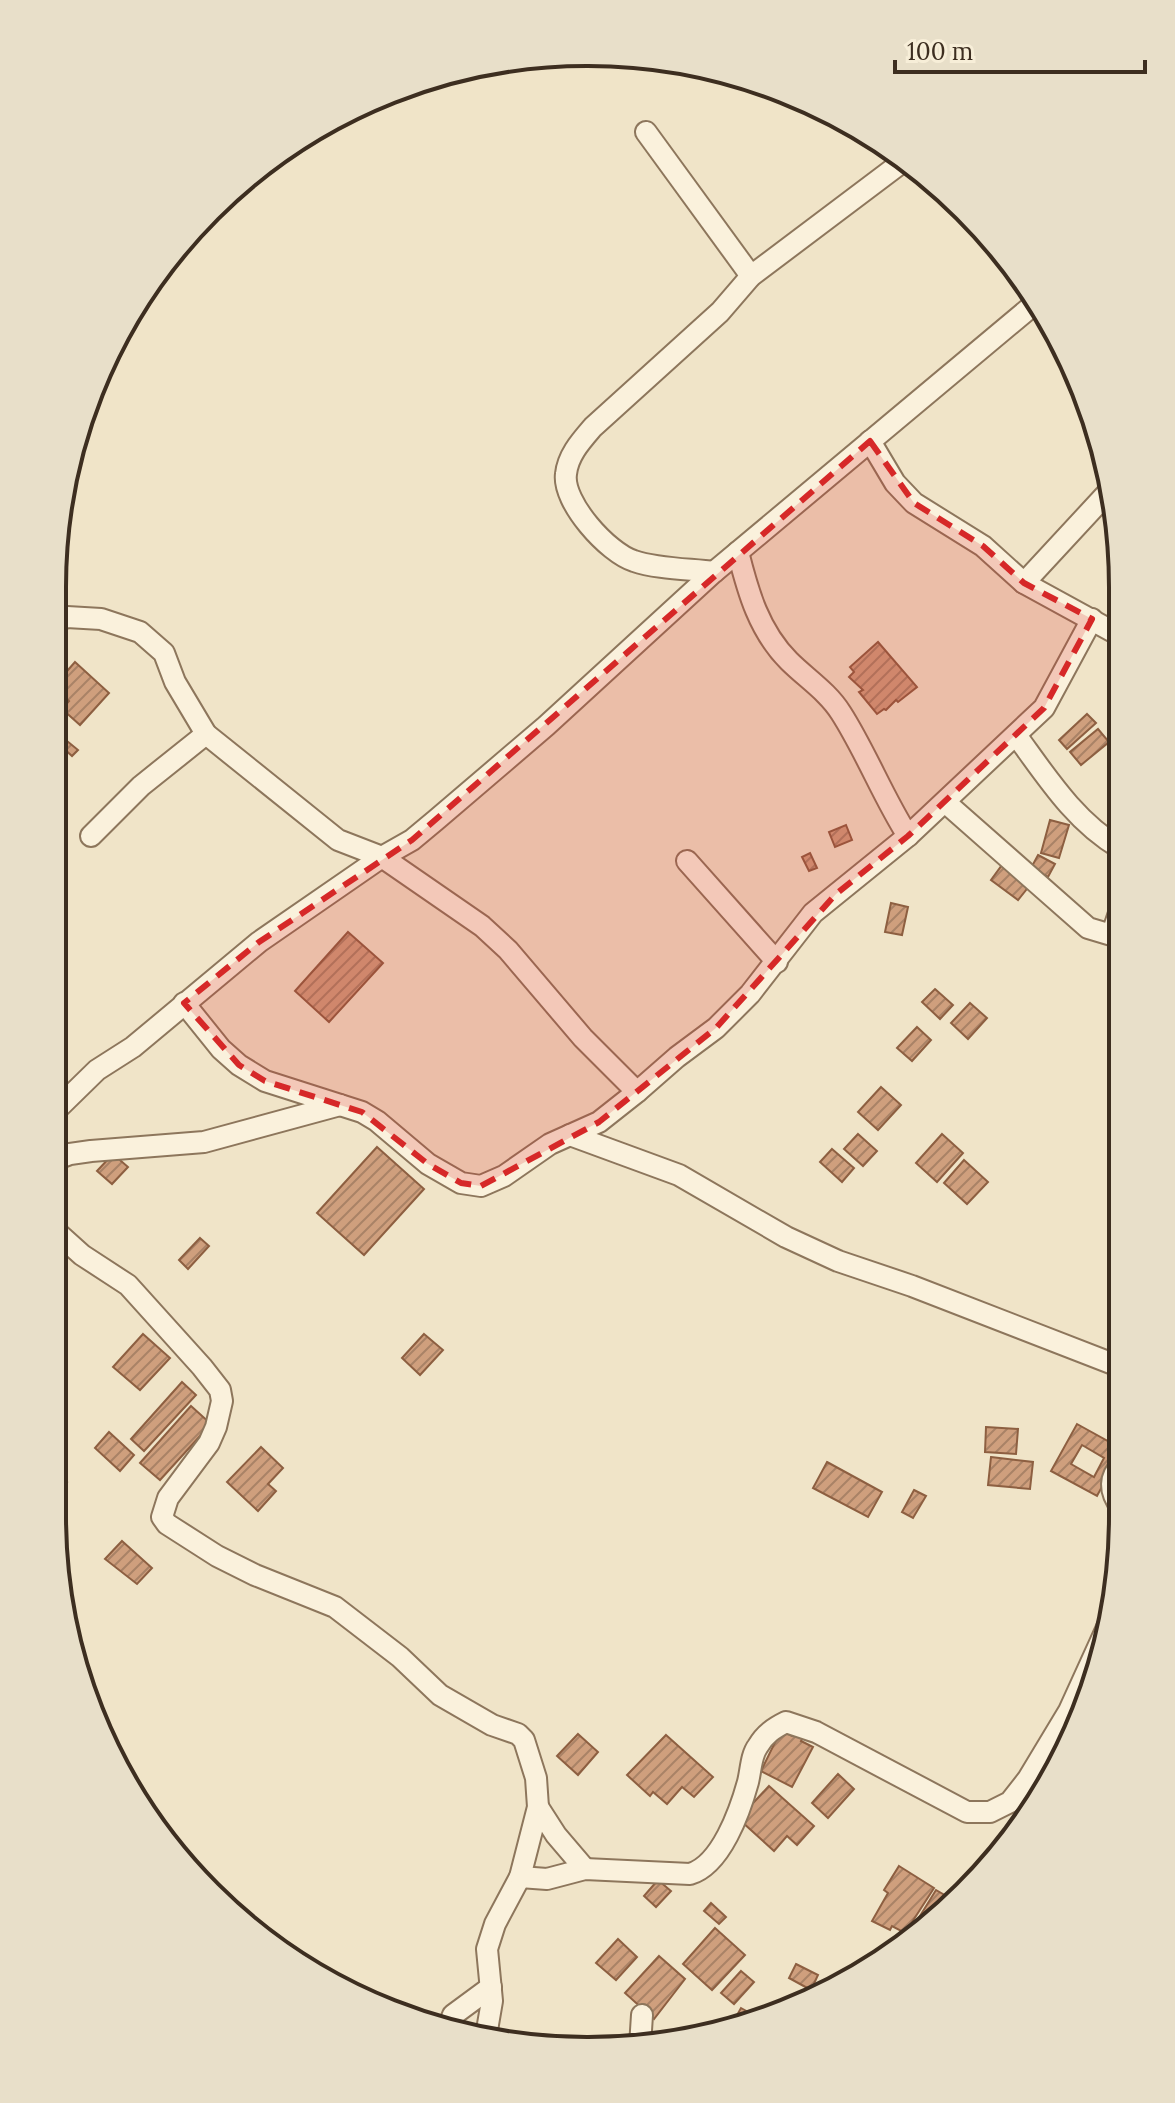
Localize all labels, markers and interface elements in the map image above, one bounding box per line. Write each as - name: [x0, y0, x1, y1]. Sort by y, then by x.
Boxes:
- scale bar: [895, 24, 1145, 74]
- text: 100 m: [907, 36, 973, 67]

